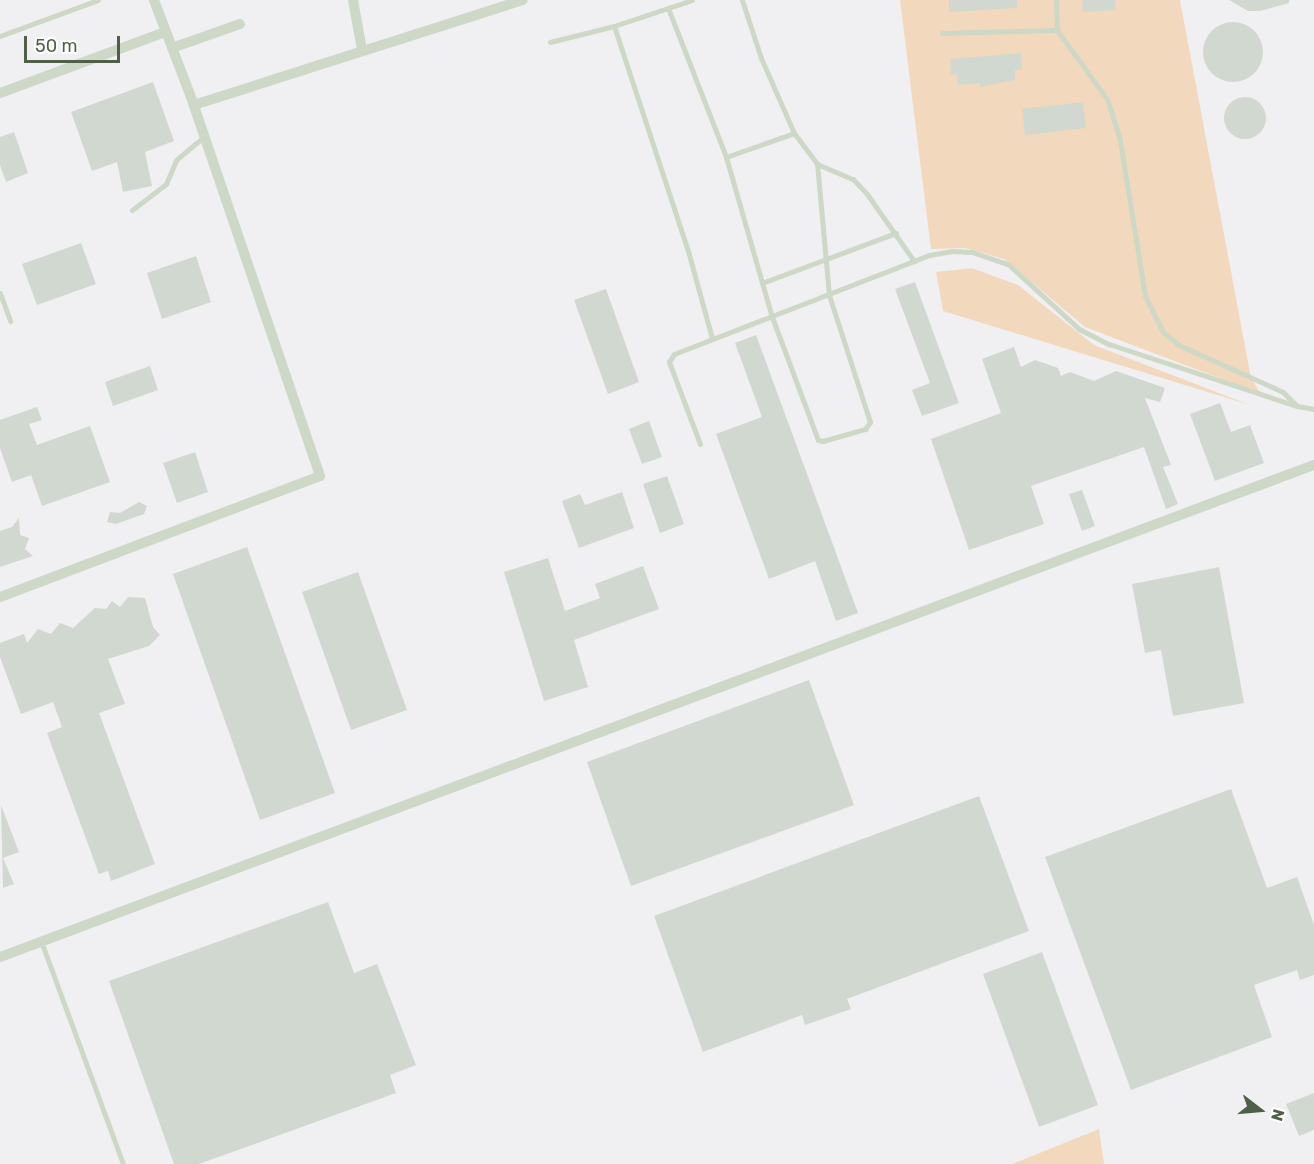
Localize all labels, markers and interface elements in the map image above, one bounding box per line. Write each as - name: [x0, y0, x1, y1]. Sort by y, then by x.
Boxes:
- scale bar: [27, 24, 123, 62]
- text: 50 m: [35, 35, 78, 57]
- north arrow: [1230, 1080, 1290, 1140]
- text: N: [1267, 1107, 1289, 1123]

